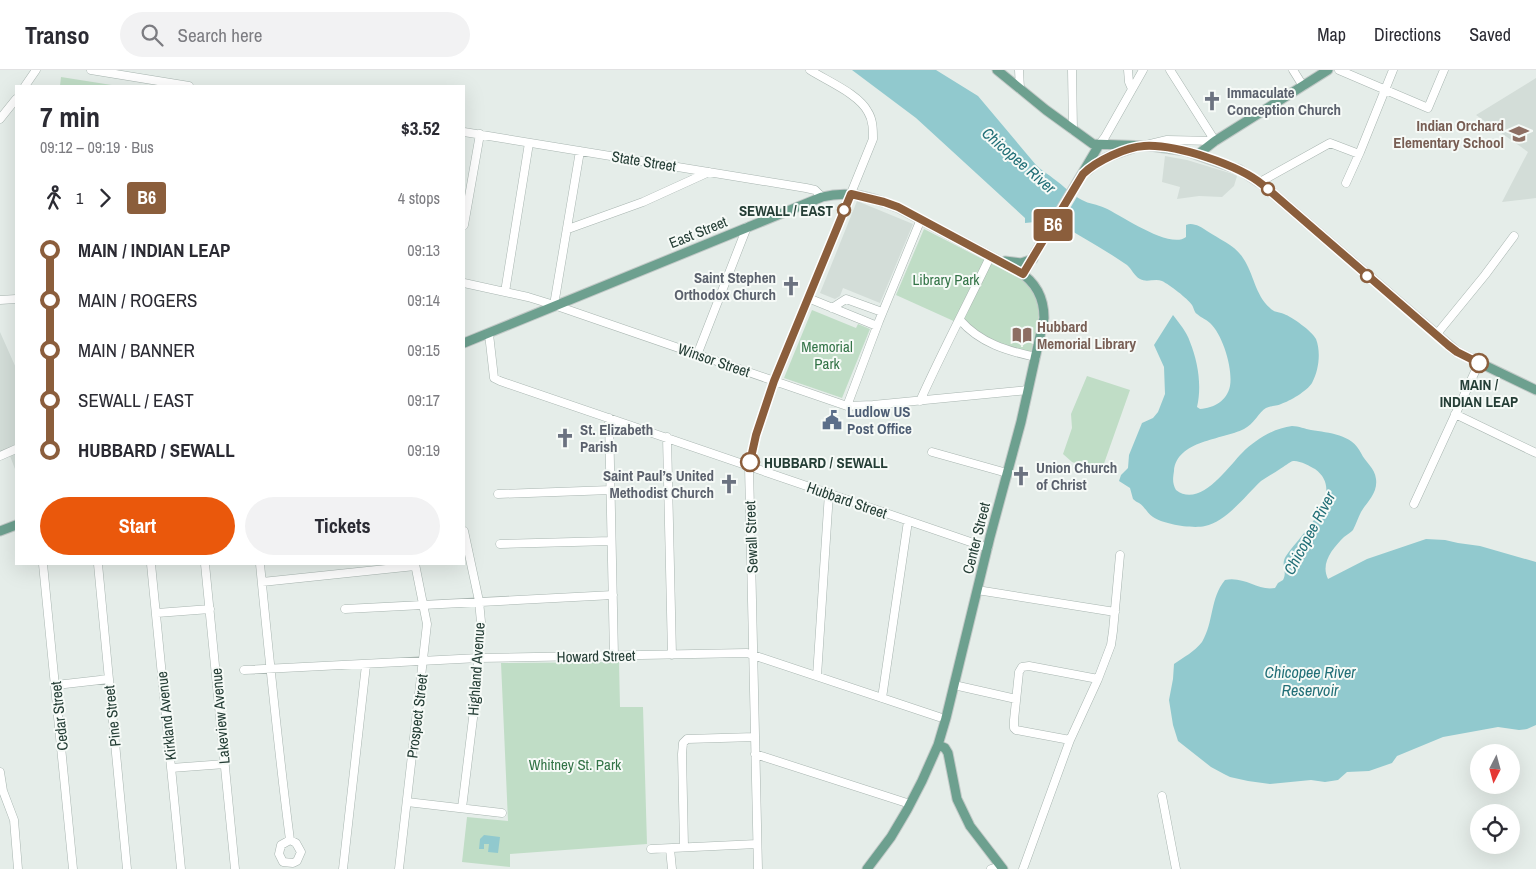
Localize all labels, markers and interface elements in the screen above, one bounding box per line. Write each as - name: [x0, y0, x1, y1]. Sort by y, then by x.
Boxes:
- search box: [120, 12, 470, 57]
- text: Transo: [25, 19, 90, 51]
- icon: search: [138, 21, 166, 49]
- text: Search here: [178, 22, 262, 48]
- text: Map: [1317, 22, 1346, 47]
- text: Directions: [1374, 22, 1441, 47]
- text: Saved: [1469, 22, 1511, 47]
- place label: Immaculate Conception Church: [1227, 82, 1341, 120]
- church icon: Immaculate Conception Church: [1201, 90, 1223, 112]
- text: 7 min: [40, 98, 100, 136]
- text: $3.52: [401, 115, 440, 141]
- place label: Indian Orchard Elementary School: [1393, 115, 1504, 153]
- water label: Chicopee River: [977, 122, 1061, 199]
- school or university icon: Indian Orchard Elementary School: [1508, 123, 1530, 145]
- text: 09:12 – 09:19 · Bus: [40, 136, 154, 158]
- street label: State Street: [610, 146, 678, 177]
- unlabelled marker: [1261, 182, 1275, 196]
- icon: walk: [40, 184, 68, 212]
- icon: forward: [91, 184, 119, 212]
- text: B6: [137, 185, 156, 210]
- text: 1: [76, 187, 83, 209]
- text: 4 stops: [398, 187, 440, 209]
- place label: SEWALL / EAST: [739, 200, 833, 221]
- marker: SEWALL / EAST: [837, 203, 851, 217]
- line badge: B6: [1030, 209, 1076, 241]
- street label: East Street: [666, 211, 731, 253]
- text: B6: [1044, 212, 1062, 237]
- text: MAIN / INDIAN LEAP: [78, 237, 230, 263]
- text: 09:13: [407, 239, 440, 261]
- place label: Saint Stephen Orthodox Church: [674, 267, 776, 305]
- park label: Library Park: [913, 269, 980, 290]
- unlabelled marker: [1360, 269, 1374, 283]
- church icon: Saint Stephen Orthodox Church: [780, 275, 802, 297]
- text: MAIN / ROGERS: [78, 287, 197, 313]
- text: 09:14: [407, 289, 440, 311]
- place label: Hubbard Memorial Library: [1037, 316, 1136, 354]
- library icon: Hubbard Memorial Library: [1011, 324, 1033, 346]
- park label: Memorial Park: [801, 336, 853, 374]
- text: MAIN / BANNER: [78, 337, 195, 363]
- street label: Winsor Street: [675, 338, 754, 382]
- text: 09:15: [407, 339, 440, 361]
- marker: MAIN / INDIAN LEAP: [1469, 353, 1489, 373]
- place label: MAIN / INDIAN LEAP: [1440, 374, 1518, 412]
- text: SEWALL / EAST: [78, 387, 194, 413]
- text: 09:17: [407, 389, 440, 411]
- place label: Ludlow US Post Office: [847, 401, 912, 439]
- public building icon: Ludlow US Post Office: [821, 409, 843, 431]
- place label: St. Elizabeth Parish: [580, 419, 653, 457]
- church icon: St. Elizabeth Parish: [554, 427, 576, 449]
- text: HUBBARD / SEWALL: [78, 437, 235, 463]
- text: 09:19: [407, 439, 440, 461]
- marker: HUBBARD / SEWALL: [740, 452, 760, 472]
- place label: HUBBARD / SEWALL: [764, 452, 888, 473]
- place label: Union Church of Christ: [1036, 457, 1117, 495]
- place label: Saint Paul’s United Methodist Church: [603, 465, 714, 503]
- church icon: Union Church of Christ: [1010, 465, 1032, 487]
- church icon: Saint Paul’s United Methodist Church: [718, 473, 740, 495]
- street label: Hubbard Street: [804, 476, 890, 524]
- water label: Chicopee River: [1278, 487, 1340, 578]
- button: Start: [40, 497, 235, 555]
- button: Tickets: [245, 497, 440, 555]
- street label: Center Street: [957, 499, 995, 576]
- street label: Sewall Street: [739, 500, 763, 574]
- street label: Highland Avenue: [462, 621, 490, 716]
- street label: Howard Street: [557, 645, 636, 667]
- water label: Chicopee River Reservoir: [1264, 661, 1356, 701]
- street label: Lakeview Avenue: [205, 667, 235, 765]
- street label: Kirkland Avenue: [151, 670, 181, 762]
- street label: Prospect Street: [401, 672, 433, 759]
- street label: Cedar Street: [45, 680, 73, 752]
- street label: Pine Street: [98, 684, 126, 748]
- north arrow: [1470, 744, 1520, 794]
- map controls: [1470, 744, 1520, 854]
- park label: Whitney St. Park: [529, 754, 622, 775]
- button: locate: [1470, 804, 1520, 854]

